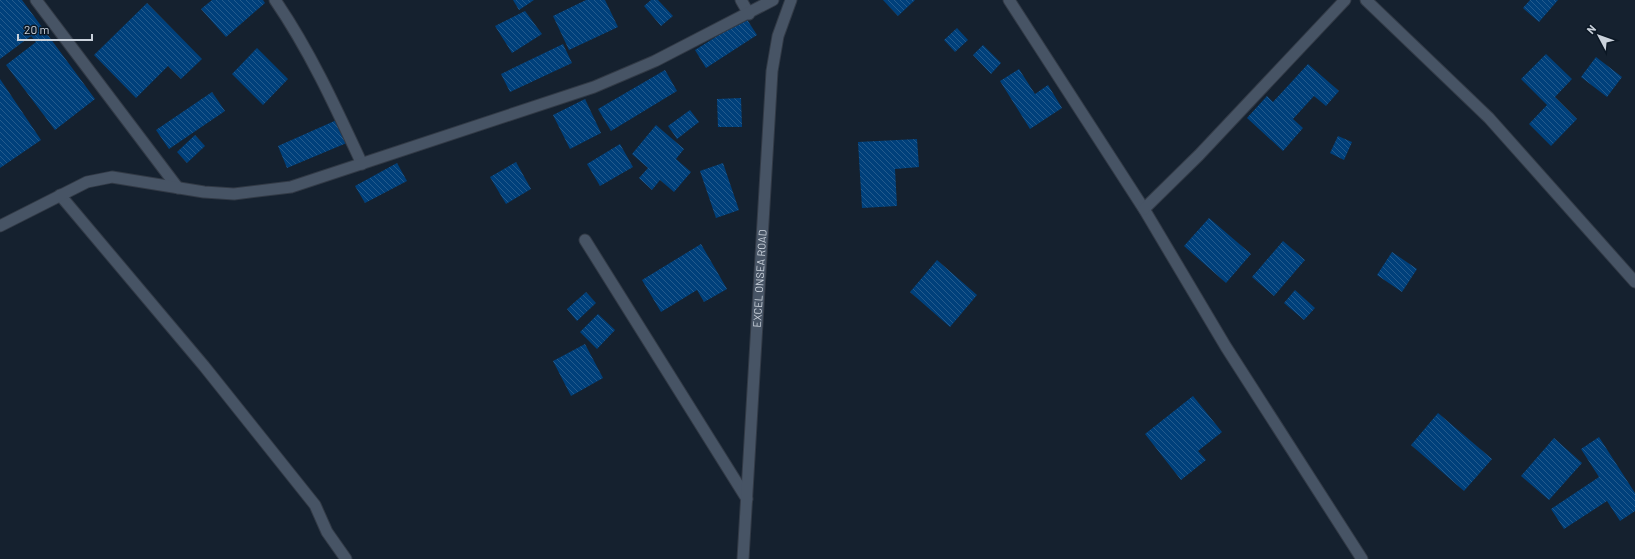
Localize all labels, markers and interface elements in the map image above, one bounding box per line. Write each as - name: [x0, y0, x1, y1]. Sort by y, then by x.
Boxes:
- scale bar: [18, 16, 92, 42]
- north arrow: [1579, 16, 1619, 56]
- text: 20 m: [24, 22, 50, 36]
- text: N: [1584, 22, 1598, 36]
- street label: EXCEL ONSEA ROAD: [750, 229, 769, 328]

